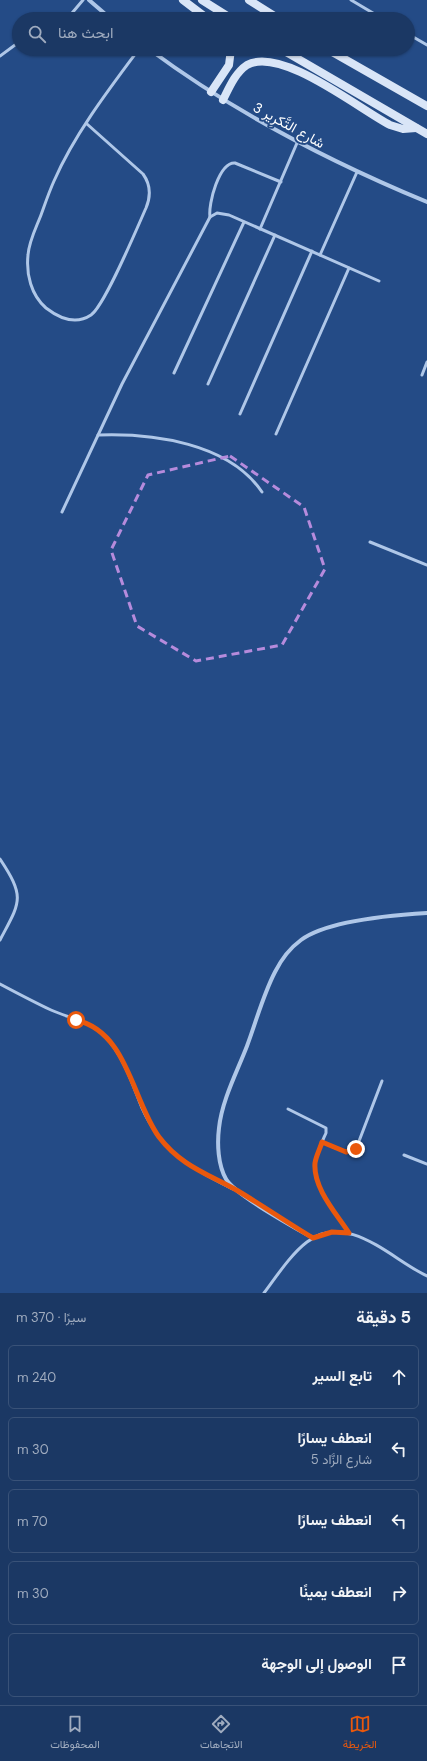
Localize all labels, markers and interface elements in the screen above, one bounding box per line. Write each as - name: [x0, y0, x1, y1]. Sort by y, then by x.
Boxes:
- search box: [12, 12, 415, 56]
- icon: search: [26, 23, 48, 45]
- text: ابحث هنا: [58, 23, 113, 43]
- street label: شارع التَّكرِير 3: [249, 98, 328, 154]
- route start: [67, 1011, 85, 1029]
- route end: [347, 1140, 365, 1158]
- text: 5 دقيقة: [356, 1306, 411, 1328]
- text: سيرًا · 370 m: [16, 1309, 86, 1326]
- text: تابع السير: [313, 1366, 372, 1386]
- icon: ahead: [388, 1366, 410, 1388]
- text: 240 m: [17, 1369, 56, 1386]
- text: انعطف يسارًا: [297, 1428, 372, 1448]
- icon: left: [388, 1438, 410, 1460]
- text: 30 m: [17, 1441, 49, 1458]
- text: شارع الزَّاد 5: [311, 1451, 372, 1468]
- text: انعطف يسارًا: [297, 1510, 372, 1530]
- icon: left: [388, 1510, 410, 1532]
- text: 70 m: [17, 1513, 48, 1530]
- text: انعطف يمينًا: [299, 1582, 372, 1602]
- icon: right: [388, 1582, 410, 1604]
- text: 30 m: [17, 1585, 49, 1602]
- text: الوصول إلى الوجهة: [261, 1654, 372, 1674]
- icon: arrive: [388, 1654, 410, 1676]
- tab: المحفوظات: [50, 1713, 100, 1754]
- tab: الاتجاهات: [200, 1713, 243, 1754]
- tab: الخريطة: [343, 1713, 377, 1754]

